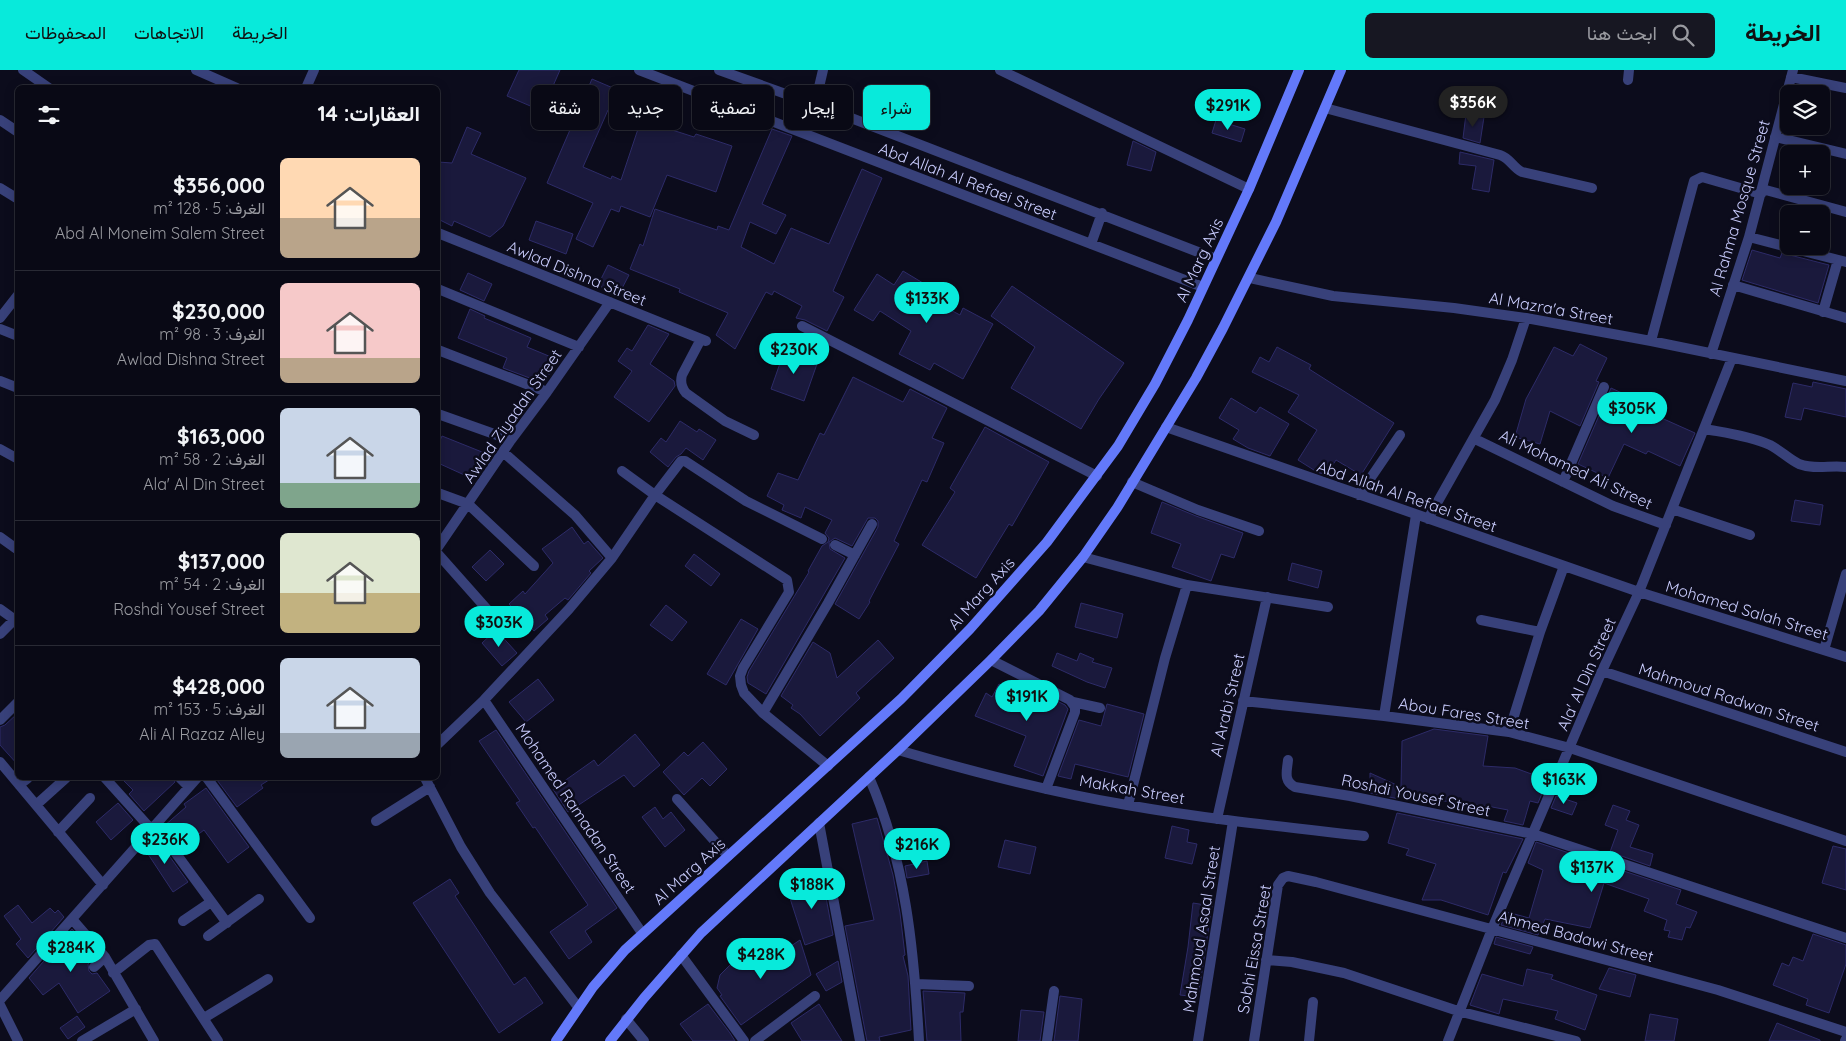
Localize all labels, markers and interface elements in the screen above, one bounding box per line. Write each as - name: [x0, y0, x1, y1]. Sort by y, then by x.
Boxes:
- search box: [1365, 13, 1715, 58]
- text: الخريطة: [1745, 17, 1821, 47]
- text: المحفوظات: [25, 21, 106, 44]
- text: الاتجاهات: [134, 21, 204, 44]
- text: الخريطة: [232, 21, 288, 44]
- text: ابحث هنا: [1587, 21, 1657, 45]
- icon: search: [1669, 21, 1697, 49]
- chip: شقة: [531, 85, 599, 130]
- chip: جديد: [609, 85, 682, 130]
- chip: تصفية: [692, 85, 774, 130]
- chip: إيجار: [784, 85, 853, 130]
- chip: شراء: [863, 85, 930, 130]
- pin: $356K: [1438, 85, 1508, 128]
- map controls: [1780, 85, 1830, 255]
- button: layers: [1780, 85, 1830, 135]
- pin: $291K: [1193, 88, 1263, 131]
- text: $356K: [1450, 92, 1496, 112]
- text: $291K: [1206, 95, 1250, 115]
- text: العقارات: 14: [317, 100, 420, 126]
- icon: filters: [35, 101, 63, 129]
- street label: Al Rahma Mosque Street: [1704, 117, 1774, 299]
- street label: Abd Allah Al Refaei Street: [876, 138, 1060, 224]
- button: +: [1780, 145, 1830, 195]
- text: $356,000: [173, 172, 265, 198]
- icon: home: [320, 178, 380, 238]
- text: الغرف: 5 · 128 m²: [153, 198, 265, 218]
- button: −: [1780, 205, 1830, 255]
- street label: Al Marg Axis: [1171, 215, 1227, 305]
- text: Abd Al Moneim Salem Street: [55, 223, 265, 243]
- street label: Awlad Dishna Street: [505, 236, 649, 310]
- pin: $133K: [892, 282, 962, 324]
- street label: Al Mazra'a Street: [1487, 287, 1615, 329]
- text: $133K: [905, 288, 949, 308]
- text: $230,000: [172, 298, 265, 324]
- icon: home: [320, 303, 380, 363]
- text: الغرف: 3 · 98 m²: [159, 324, 265, 344]
- pin: $230K: [759, 332, 829, 375]
- text: $230K: [770, 339, 818, 359]
- street label: Awlad Ziyadah Street: [458, 345, 566, 487]
- text: Awlad Dishna Street: [117, 349, 265, 369]
- pin: $305K: [1597, 392, 1667, 434]
- text: $305K: [1608, 398, 1656, 418]
- text: $163,000: [177, 423, 265, 449]
- street label: Ali Mohamed Ali Street: [1496, 425, 1656, 513]
- icon: home: [320, 428, 380, 488]
- text: الغرف: 2 · 58 m²: [159, 449, 265, 469]
- street label: Abd Allah Al Refaei Street: [1314, 456, 1500, 536]
- text: Ala' Al Din Street: [143, 474, 265, 494]
- text: $137,000: [178, 548, 265, 574]
- icon: home: [320, 553, 380, 613]
- street label: Al Marg Axis: [943, 553, 1019, 633]
- text: الغرف: 2 · 54 m²: [159, 574, 265, 594]
- street label: Mohamed Salah Street: [1663, 576, 1831, 644]
- text: Roshdi Yousef Street: [113, 599, 265, 619]
- pin: $303K: [464, 606, 534, 648]
- text: $303K: [475, 612, 523, 632]
- street label: Ala' Al Din Street: [1552, 614, 1620, 734]
- street label: Al Arabi Street: [1205, 651, 1249, 759]
- street label: Mahmoud Radwan Street: [1636, 658, 1822, 736]
- text: $428,000: [172, 673, 265, 699]
- icon: home: [320, 678, 380, 738]
- pin: $191K: [992, 680, 1062, 722]
- text: $191K: [1006, 686, 1048, 706]
- street label: Abou Fares Street: [1397, 693, 1531, 733]
- text: الغرف: 5 · 153 m²: [154, 699, 265, 719]
- street label: Mohamed Ramadan Street: [512, 719, 640, 897]
- text: Ali Al Razaz Alley: [139, 724, 265, 744]
- pin: $163K: [1529, 762, 1599, 805]
- street label: Roshdi Yousef Street: [1340, 769, 1492, 821]
- text: $163K: [1542, 769, 1586, 789]
- street label: Makkah Street: [1078, 770, 1186, 808]
- pin: $236K: [130, 822, 200, 865]
- pin: $216K: [882, 828, 952, 870]
- text: $236K: [142, 829, 188, 849]
- street label: Al Marg Axis: [649, 833, 729, 909]
- text: $216K: [895, 834, 939, 854]
- street label: Mahmoud Asaal Street: [1178, 844, 1224, 1014]
- pin: $137K: [1557, 850, 1627, 893]
- text: $137K: [1570, 857, 1614, 877]
- pin: $188K: [777, 868, 847, 910]
- text: $188K: [790, 874, 834, 894]
- street label: Sobhi Eissa Street: [1233, 883, 1275, 1015]
- street label: Ahmed Badawi Street: [1496, 906, 1656, 966]
- pin: $284K: [36, 930, 106, 973]
- text: $284K: [47, 937, 95, 957]
- pin: $428K: [726, 938, 796, 980]
- text: $428K: [737, 944, 785, 964]

